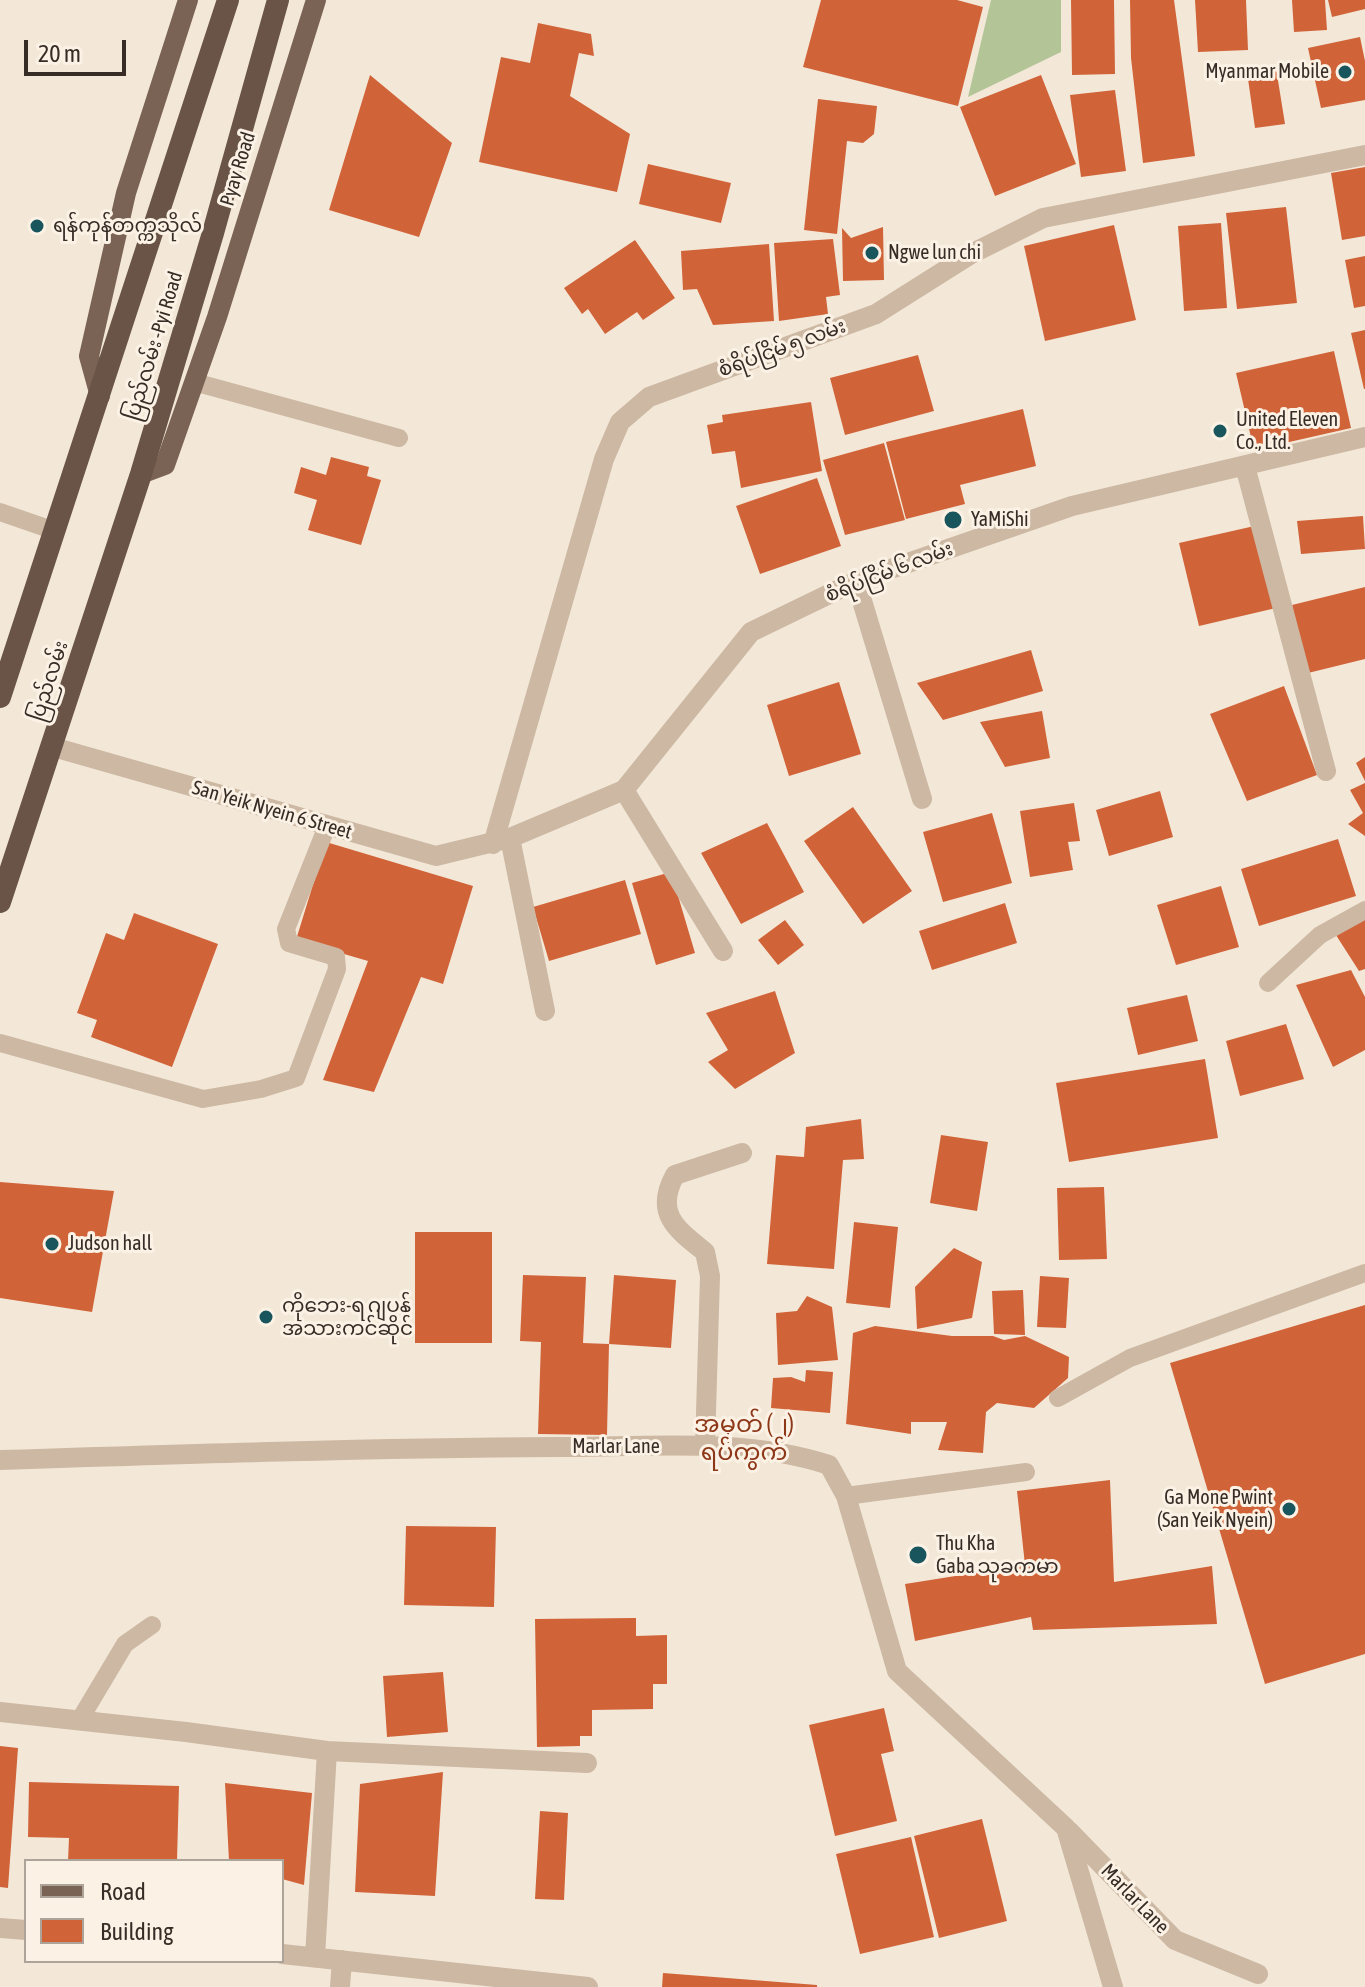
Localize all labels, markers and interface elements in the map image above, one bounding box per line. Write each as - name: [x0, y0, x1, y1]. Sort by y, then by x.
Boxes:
- scale bar: [28, 24, 130, 74]
- text: 20 m: [38, 40, 81, 67]
- place label: Myanmar Mobile: [1205, 60, 1329, 84]
- marker: Myanmar Mobile: [1336, 63, 1354, 81]
- street label: Pyay Road: [215, 129, 261, 209]
- place label: ရန်ကုန်တက္ကသိုလ်: [53, 214, 202, 238]
- marker: ရန်ကုန်တက္ကသိုလ်: [28, 217, 46, 235]
- place label: Ngwe lun chi: [888, 241, 981, 265]
- marker: Ngwe lun chi: [863, 244, 881, 262]
- street label: ပြည်လမ်း -Pyi Road: [120, 269, 188, 423]
- street label: စံရိပ်ငြိမ် ၅ လမ်း: [715, 314, 849, 382]
- place label: United Eleven Co., Ltd.: [1236, 408, 1338, 455]
- marker: United Eleven Co., Ltd.: [1211, 422, 1229, 440]
- place label: YaMiShi: [971, 508, 1029, 532]
- marker: YaMiShi: [942, 509, 964, 531]
- street label: စံရိပ်ငြိမ် ၆ လမ်း: [822, 537, 956, 607]
- street label: ပြည်လမ်း: [25, 638, 73, 724]
- street label: San Yeik Nyein 6 Street: [189, 776, 355, 844]
- place label: Judson hall: [68, 1232, 152, 1256]
- marker: Judson hall: [43, 1235, 61, 1253]
- place label: ကိုဘေး-ရ ဂျပန် အသားကင်ဆိုင်: [282, 1294, 413, 1341]
- marker: ကိုဘေး-ရ ဂျပန် အသားကင်ဆိုင်: [257, 1308, 275, 1326]
- district label: အမှတ် (၂) ရပ်ကွက်: [694, 1410, 794, 1466]
- street label: Marlar Lane: [572, 1435, 660, 1459]
- place label: Ga Mone Pwint (San Yeik Nyein): [1157, 1486, 1273, 1533]
- marker: Ga Mone Pwint (San Yeik Nyein): [1280, 1500, 1298, 1518]
- place label: Thu Kha Gaba သုခကမာ: [936, 1532, 1059, 1579]
- marker: Thu Kha Gaba သုခကမာ: [907, 1544, 929, 1566]
- legend: [24, 1859, 284, 1963]
- street label: Marlar Lane: [1096, 1859, 1174, 1939]
- text: Road: [100, 1878, 146, 1905]
- text: Building: [100, 1918, 173, 1945]

